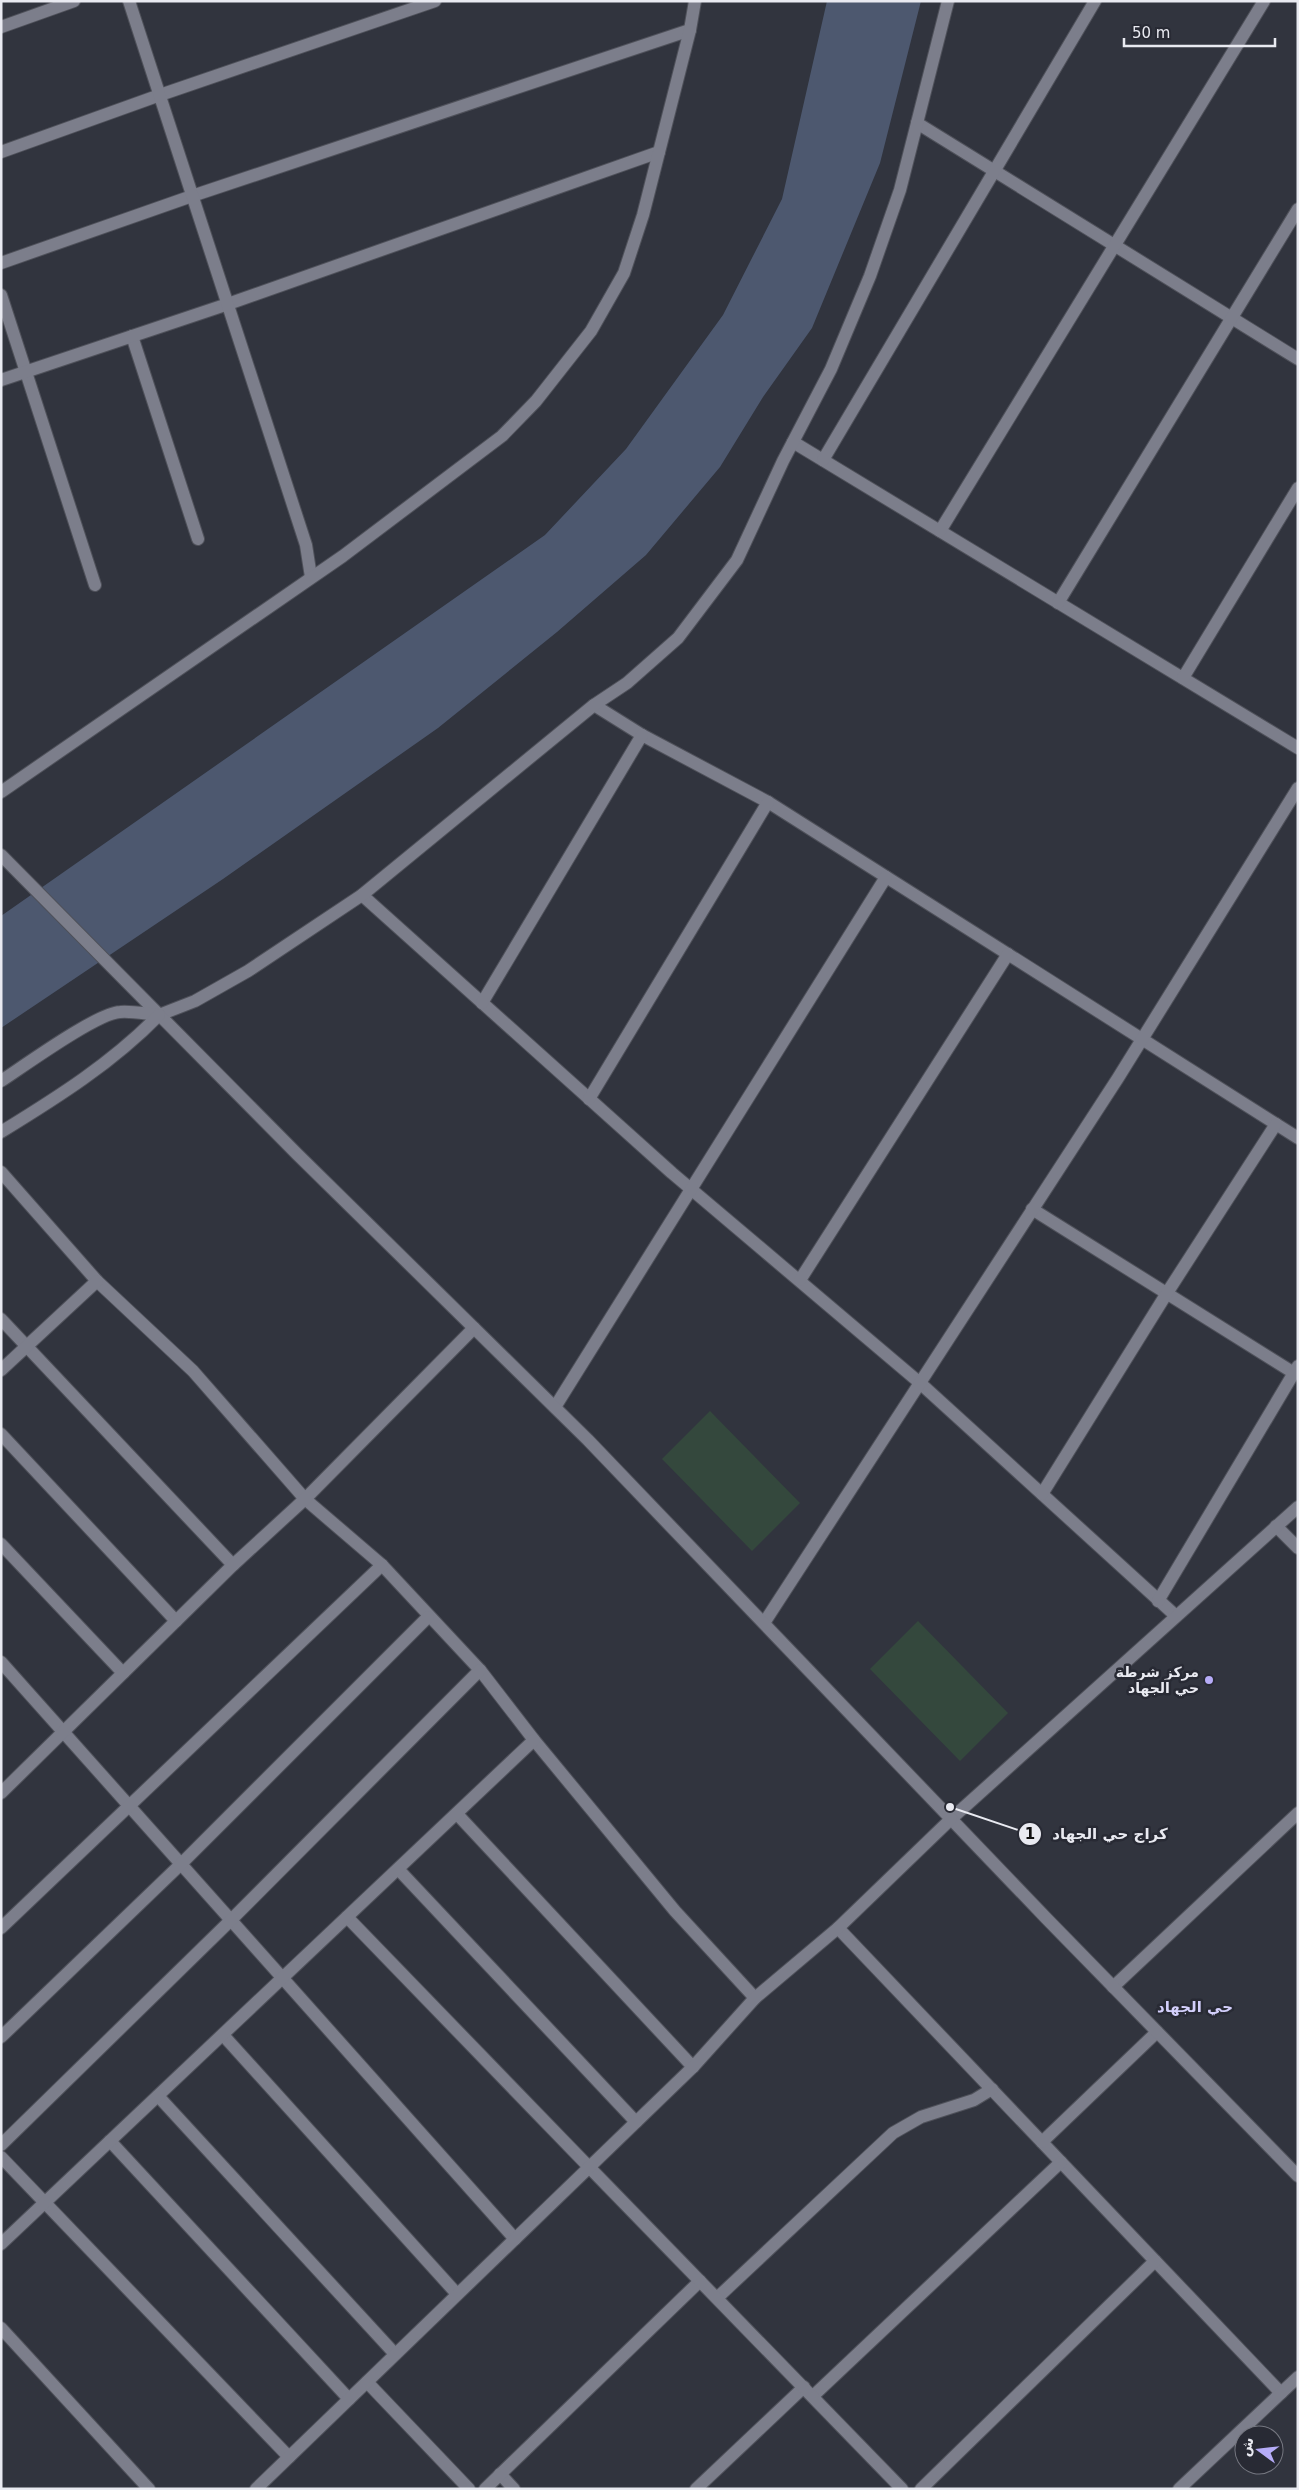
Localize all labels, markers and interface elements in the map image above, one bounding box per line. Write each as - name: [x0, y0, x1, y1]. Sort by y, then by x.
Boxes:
- scale bar: [1124, 15, 1275, 47]
- text: 50 m: [1132, 24, 1170, 42]
- place label: مركز شرطة حي الجهاد: [1116, 1664, 1199, 1697]
- marker: مركز شرطة حي الجهاد: [1203, 1674, 1215, 1686]
- callout: كراج حي الجهاد: [1018, 1819, 1178, 1849]
- text: 1: [1025, 1825, 1035, 1843]
- text: كراج حي الجهاد: [1052, 1825, 1168, 1843]
- district label: حي الجهاد: [1157, 1998, 1233, 2016]
- north arrow: [1234, 2425, 1284, 2475]
- text: ش: [1236, 2435, 1257, 2458]

